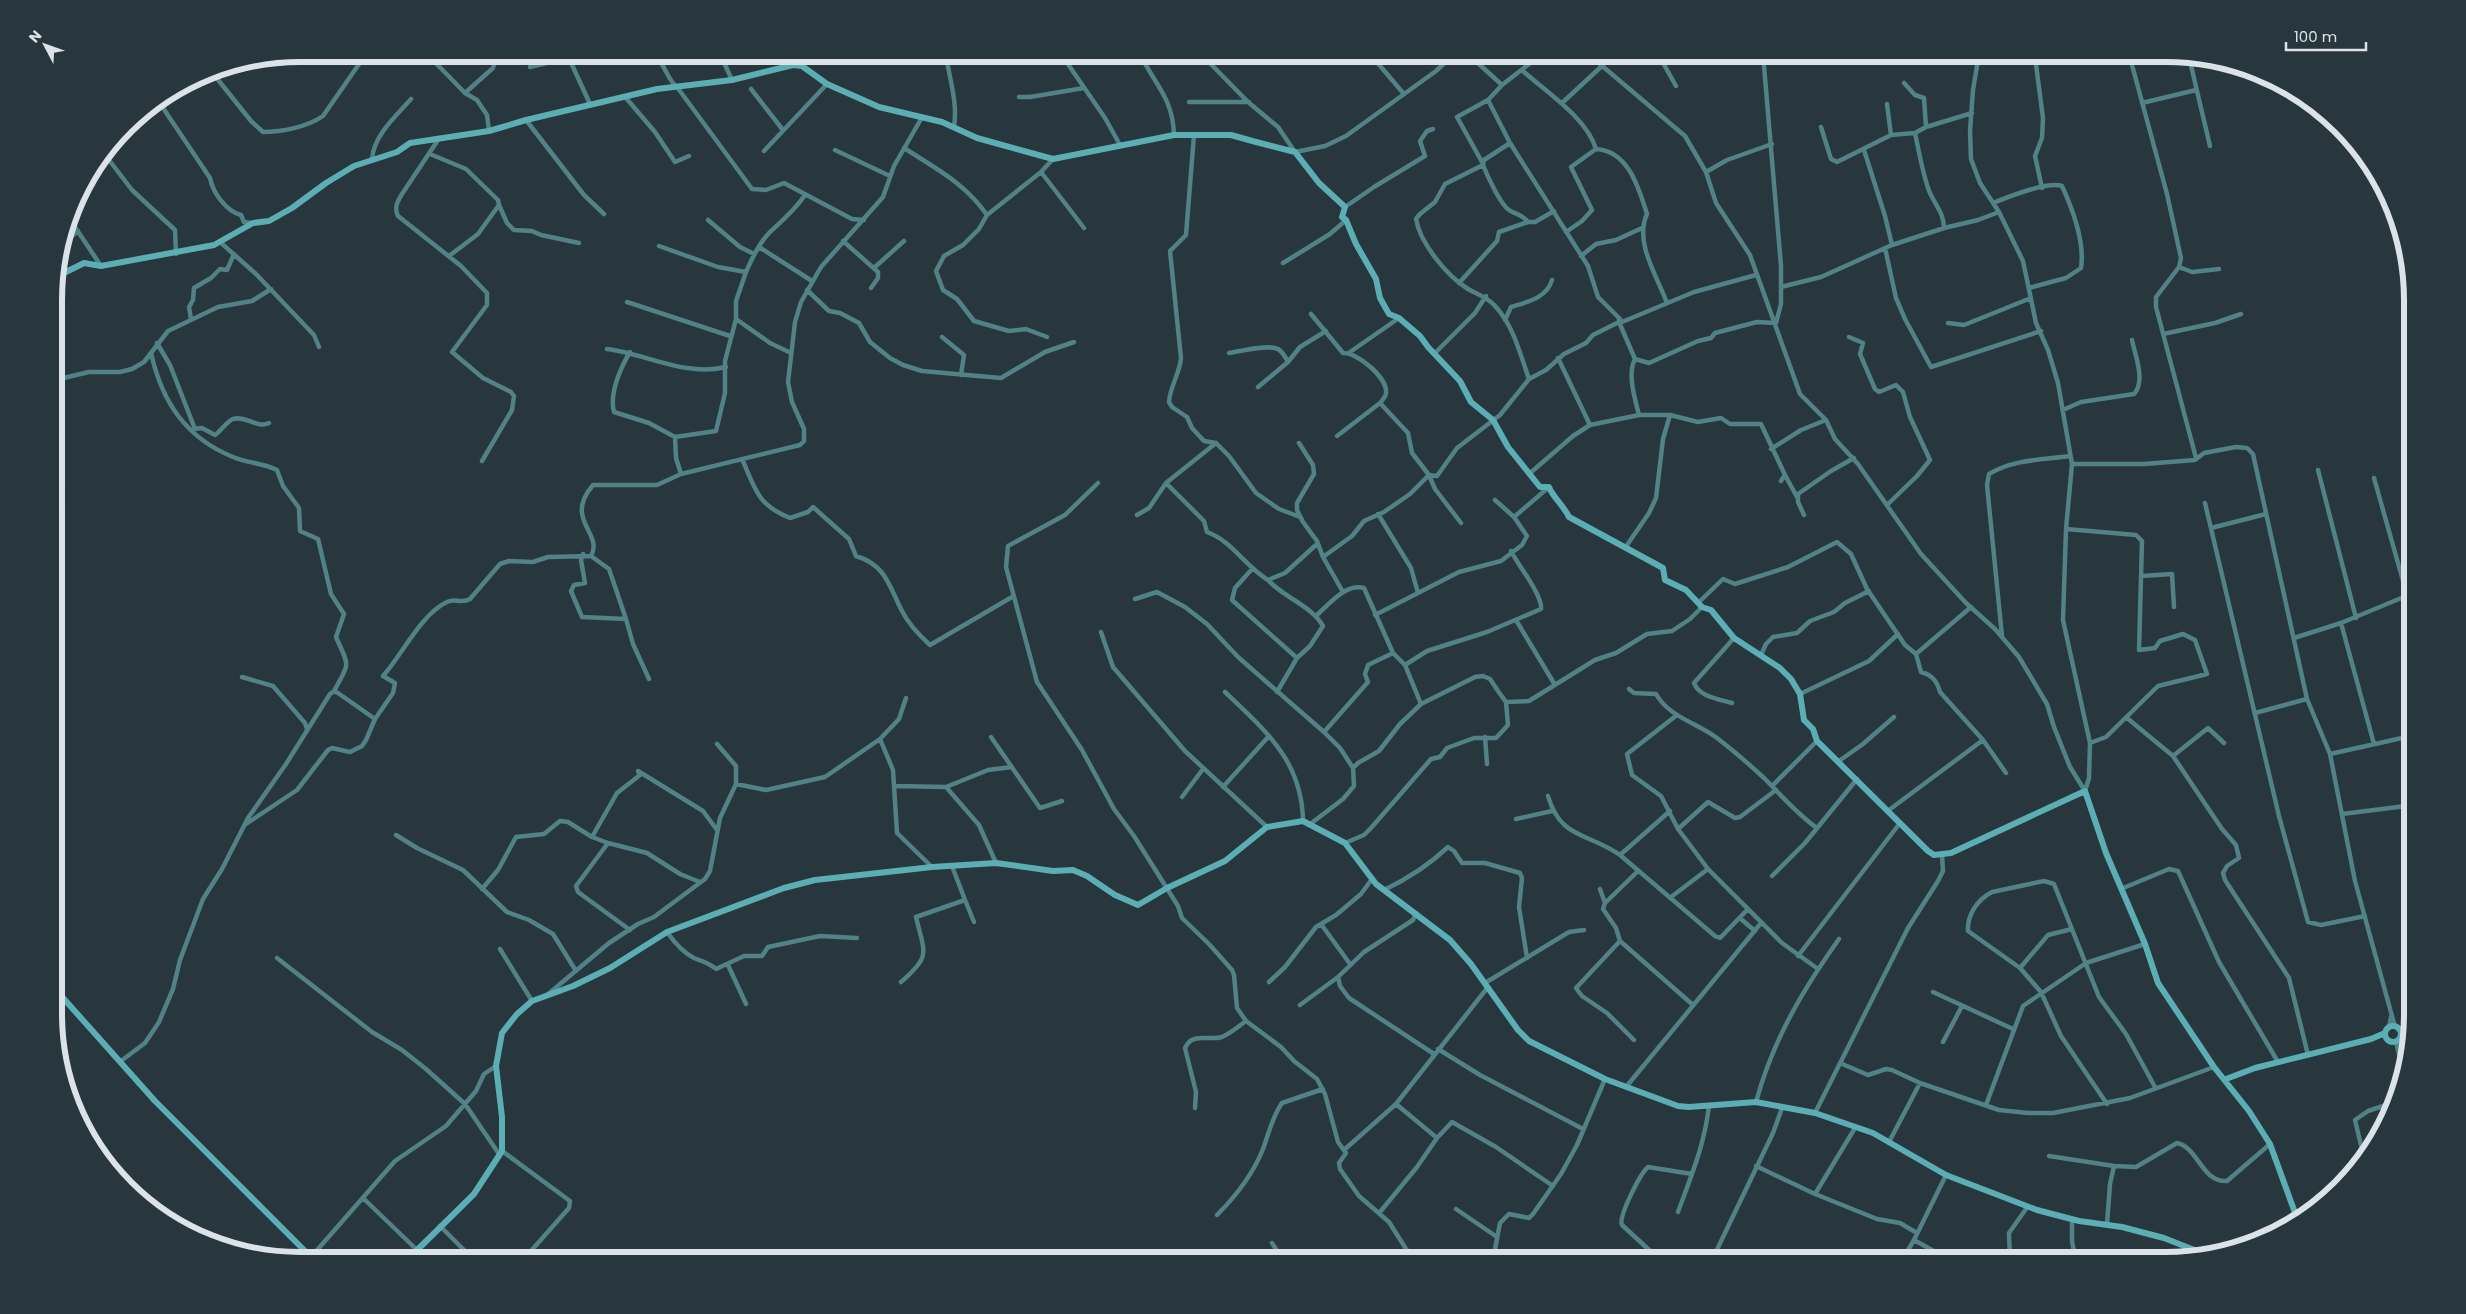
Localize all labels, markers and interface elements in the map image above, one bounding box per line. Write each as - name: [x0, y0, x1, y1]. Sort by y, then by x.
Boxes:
- north arrow: [20, 20, 70, 70]
- scale bar: [2286, 20, 2366, 52]
- text: N: [24, 26, 46, 47]
- text: 100 m: [2294, 26, 2337, 47]

